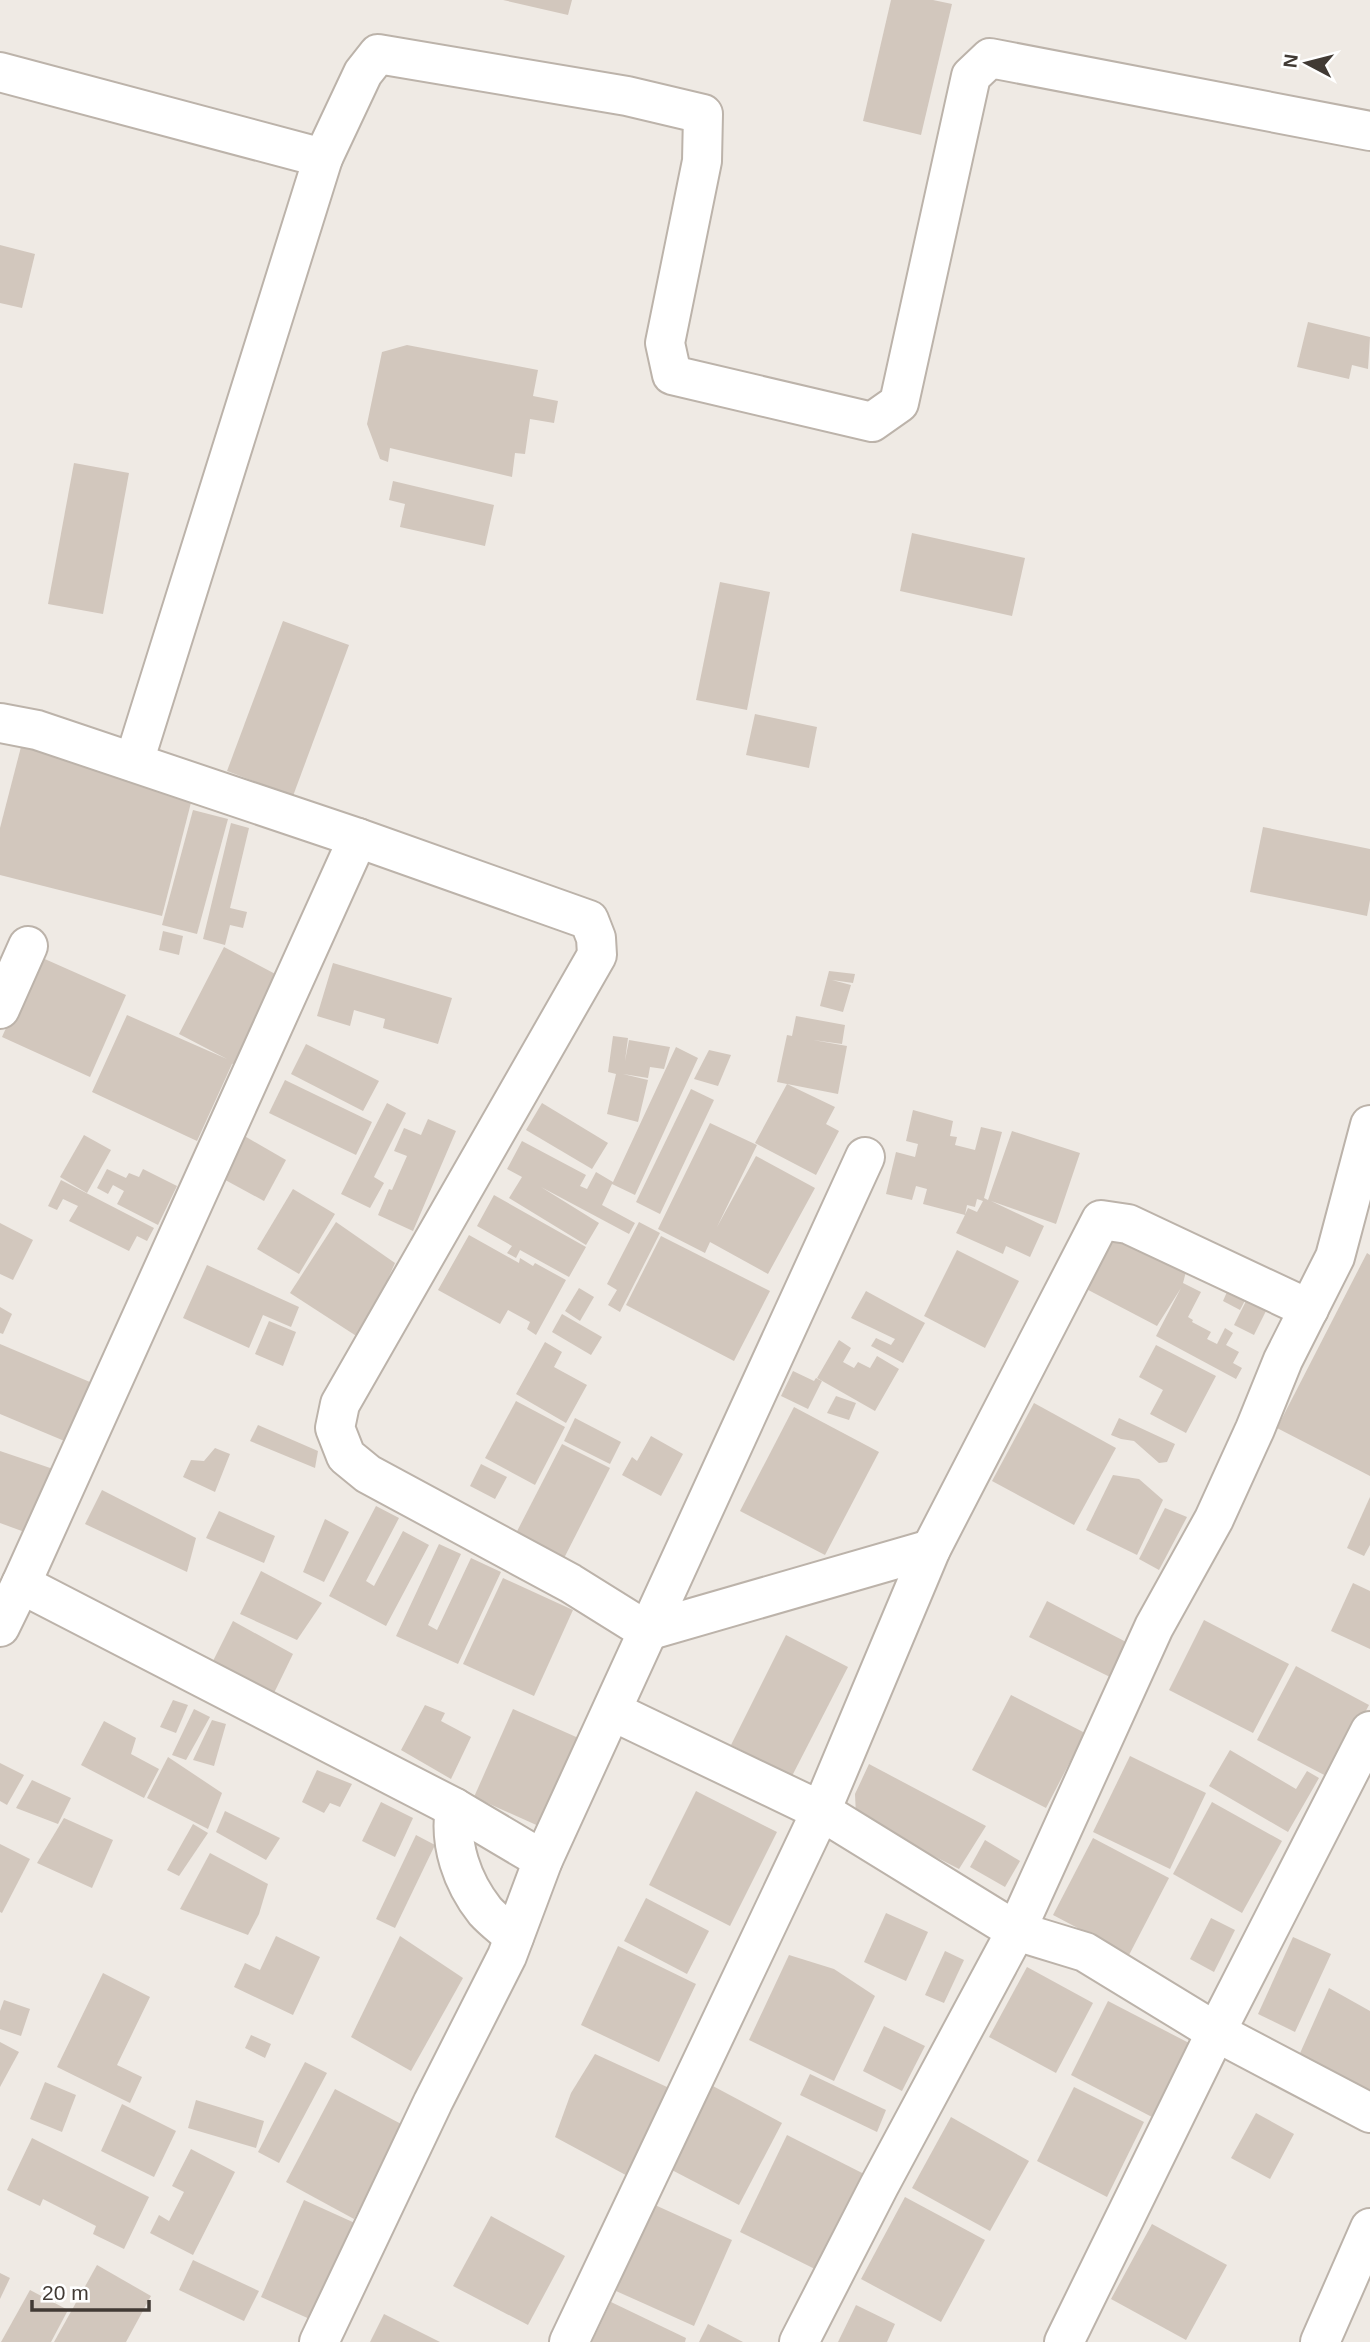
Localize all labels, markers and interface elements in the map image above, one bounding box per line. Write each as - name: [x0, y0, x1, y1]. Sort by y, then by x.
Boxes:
- north arrow: [1272, 28, 1342, 98]
- text: N: [1279, 53, 1302, 69]
- scale bar: [32, 2268, 149, 2312]
- text: 20 m: [42, 2281, 89, 2304]

